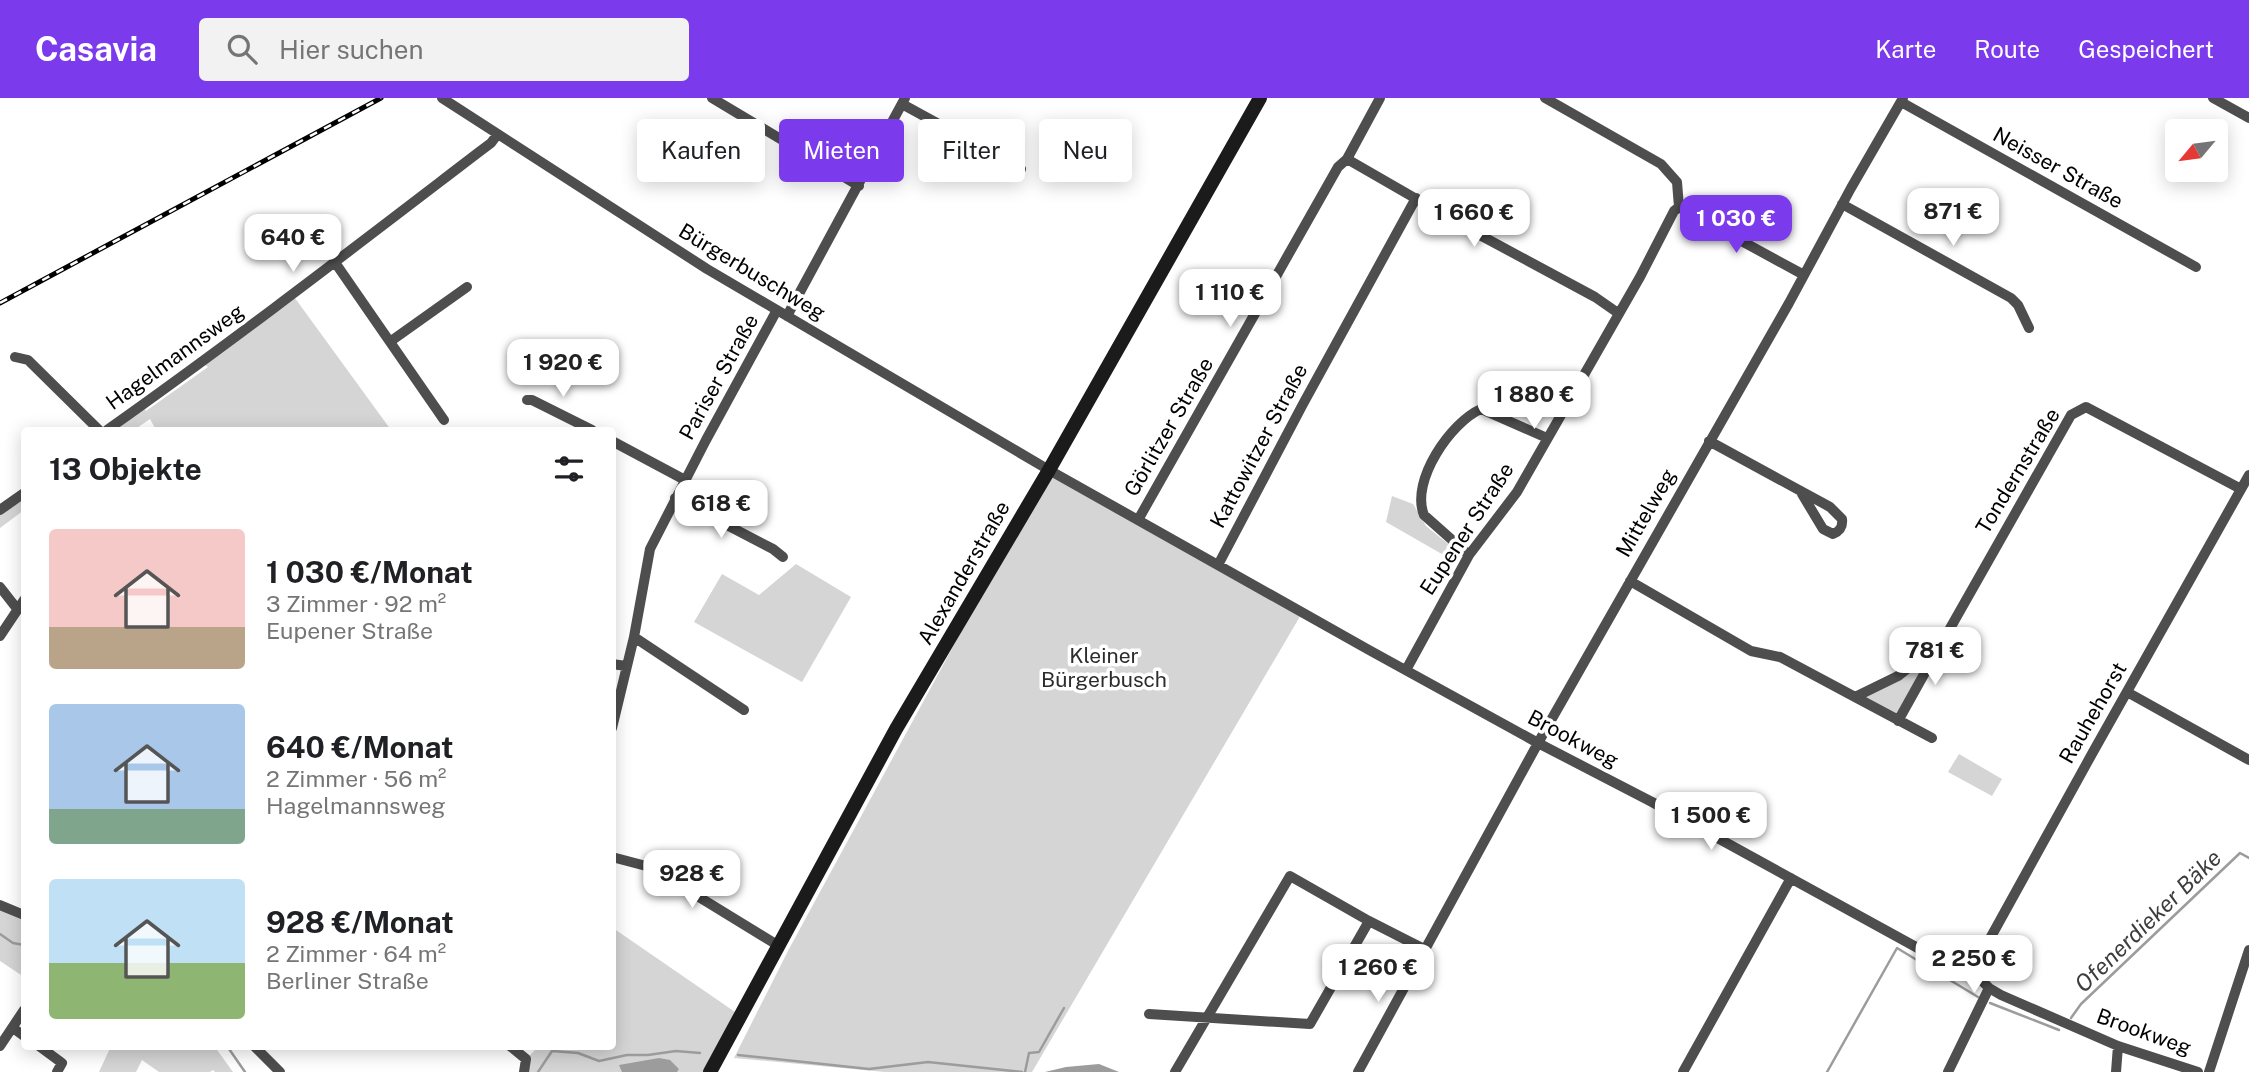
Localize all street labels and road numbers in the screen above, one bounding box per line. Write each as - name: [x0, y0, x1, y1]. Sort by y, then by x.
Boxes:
- street label: Neisser Straße: [1989, 122, 2128, 214]
- street label: Bürgerbuschweg: [674, 218, 830, 325]
- street label: Hagelmannsweg: [101, 298, 248, 415]
- street label: Pariser Straße: [674, 310, 763, 444]
- street label: Görlitzer Straße: [1119, 353, 1218, 500]
- street label: Kattowitzer Straße: [1205, 359, 1312, 532]
- street label: Tondernstraße: [1970, 403, 2065, 538]
- street label: Eupener Straße: [1415, 458, 1519, 599]
- street label: Mittelweg: [1610, 464, 1681, 561]
- street label: Alexanderstraße: [912, 496, 1015, 649]
- street label: Rauhehorst: [2054, 658, 2132, 768]
- street label: Brookweg: [1524, 704, 1623, 773]
- street label: Brookweg: [2093, 1003, 2195, 1060]

